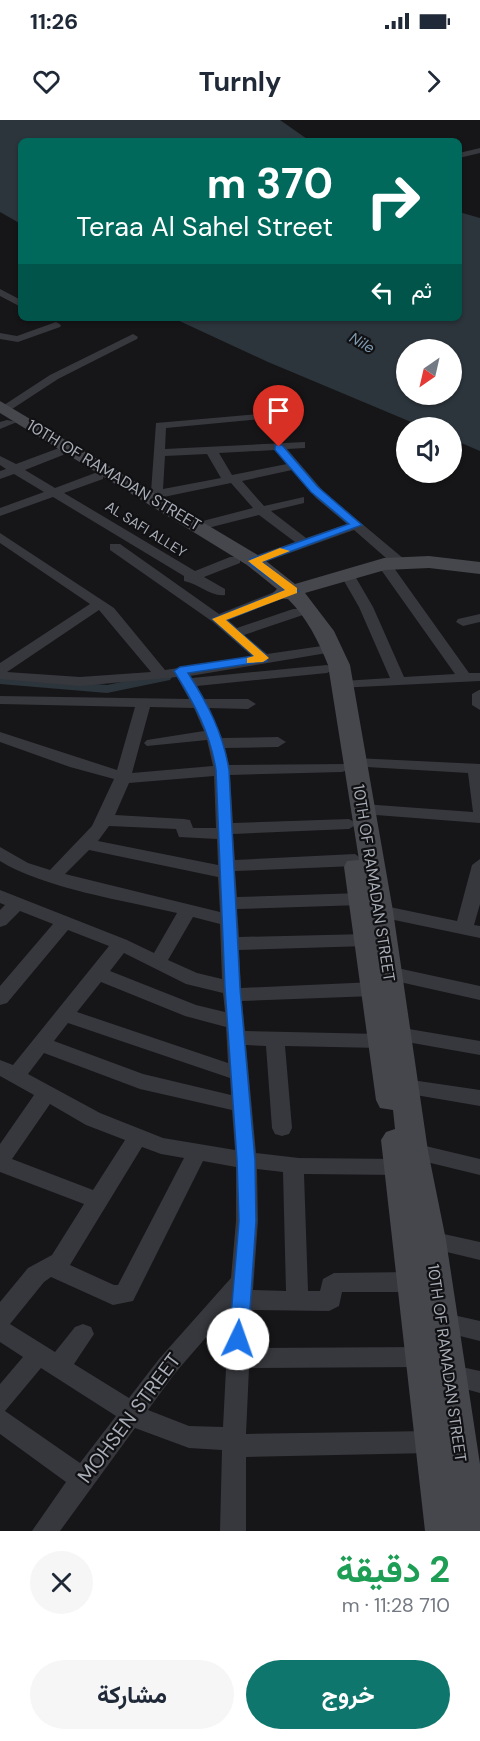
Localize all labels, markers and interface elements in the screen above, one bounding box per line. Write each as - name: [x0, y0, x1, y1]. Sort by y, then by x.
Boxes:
- text: 11:26: [30, 7, 78, 36]
- text: Turnly: [199, 64, 281, 99]
- icon: heart: [30, 65, 63, 98]
- icon: forward: [417, 65, 450, 98]
- text: 370 m: [207, 156, 333, 211]
- icon: right: [354, 162, 432, 240]
- text: Teraa Al Sahel Street: [76, 209, 333, 244]
- icon: left: [366, 276, 399, 309]
- text: ثم: [411, 276, 432, 305]
- water label: Nile: [346, 328, 379, 358]
- north arrow: [396, 339, 462, 405]
- map controls: [396, 339, 462, 483]
- pin: [253, 385, 304, 447]
- icon: arrive: [262, 394, 295, 427]
- street label: 10TH OF RAMADAN STREET: [23, 415, 205, 535]
- button: sound: [396, 417, 462, 483]
- street label: AL SAFI ALLEY: [102, 497, 190, 561]
- street label: 10TH OF RAMADAN STREET: [348, 783, 400, 983]
- street label: 10TH OF RAMADAN STREET: [423, 1263, 471, 1463]
- position arrow: [206, 1307, 270, 1371]
- street label: MOHSEN STREET: [72, 1348, 186, 1488]
- text: 2 دقيقة: [336, 1546, 450, 1593]
- button: close: [30, 1551, 93, 1614]
- text: 710 m · 11:28: [342, 1592, 450, 1618]
- button: مشاركة: [30, 1660, 234, 1729]
- button: خروج: [246, 1660, 450, 1729]

